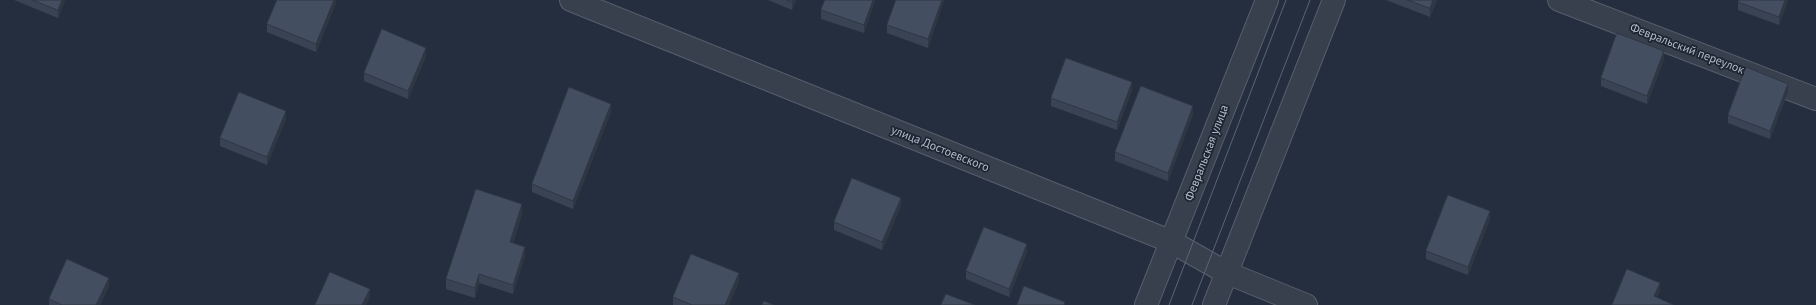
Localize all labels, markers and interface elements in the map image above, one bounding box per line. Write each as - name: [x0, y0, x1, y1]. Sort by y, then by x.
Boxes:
- street label: Февральский переулок: [1628, 21, 1746, 77]
- street label: Февральская улица: [1182, 103, 1232, 203]
- street label: улица Достоевского: [889, 123, 991, 175]

